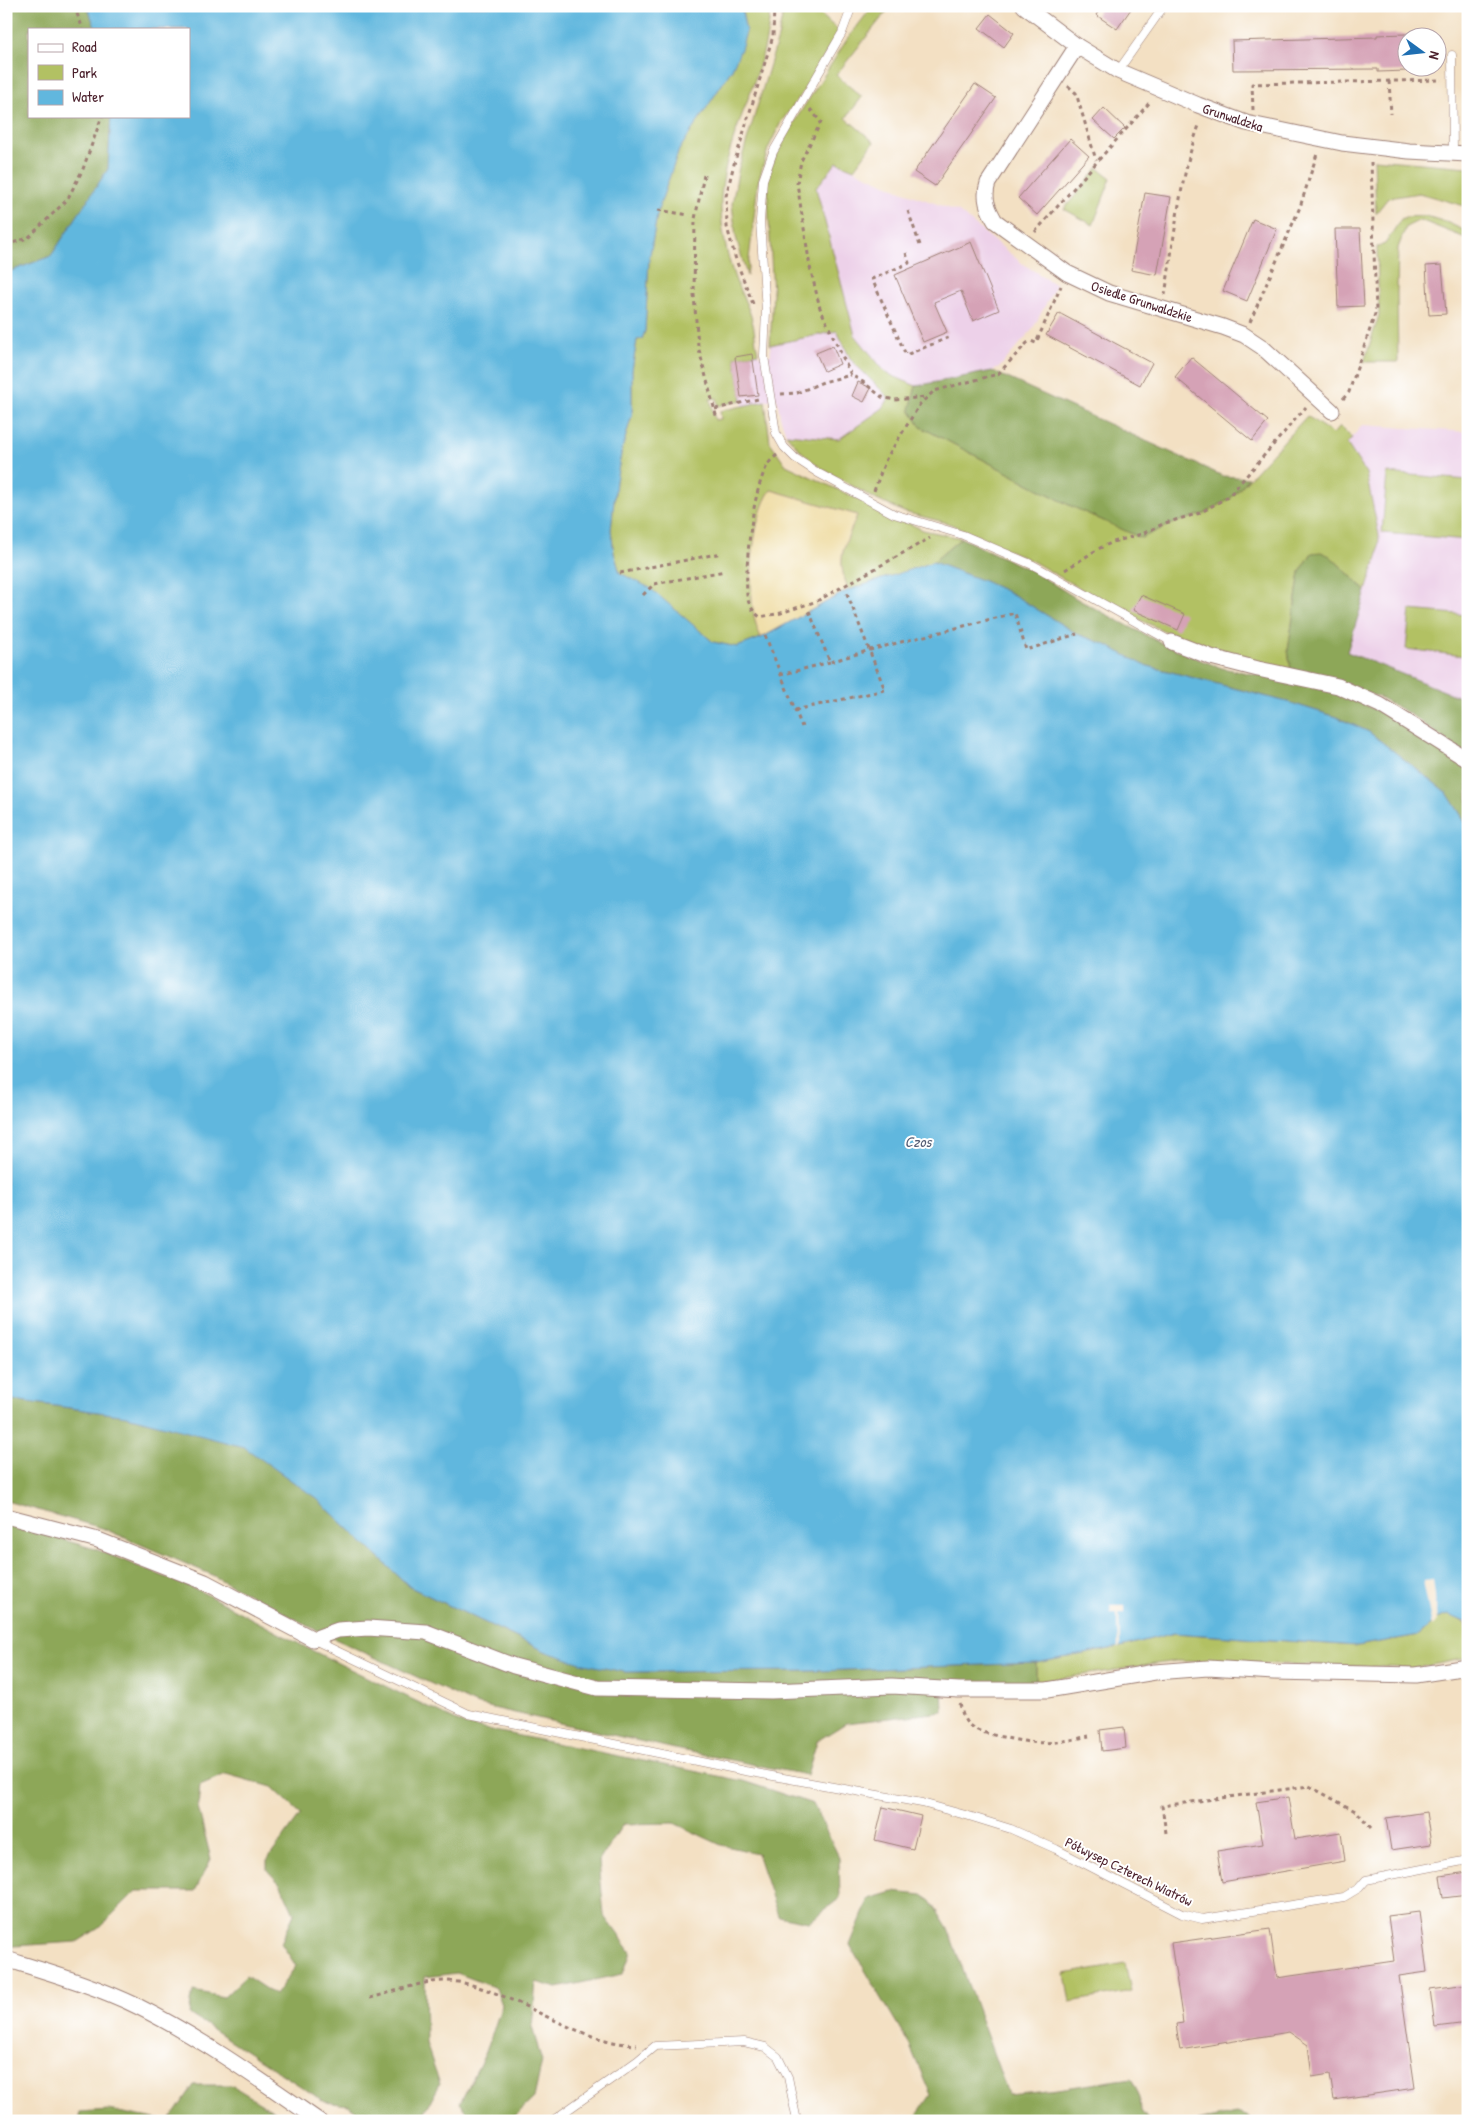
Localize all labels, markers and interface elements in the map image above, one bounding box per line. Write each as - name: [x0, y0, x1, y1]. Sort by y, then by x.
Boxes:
- legend: [28, 28, 190, 118]
- north arrow: [1396, 28, 1446, 78]
- text: Road: [72, 36, 97, 57]
- text: N: [1425, 49, 1445, 62]
- text: Park: [72, 62, 97, 83]
- text: Water: [72, 86, 104, 107]
- street label: Grunwaldzka: [1200, 98, 1266, 136]
- street label: Osiedle Grunwaldzkie: [1089, 276, 1196, 326]
- water label: Czos: [905, 1131, 932, 1152]
- street label: Półwysep Czterech Wiatrów: [1062, 1832, 1196, 1911]

